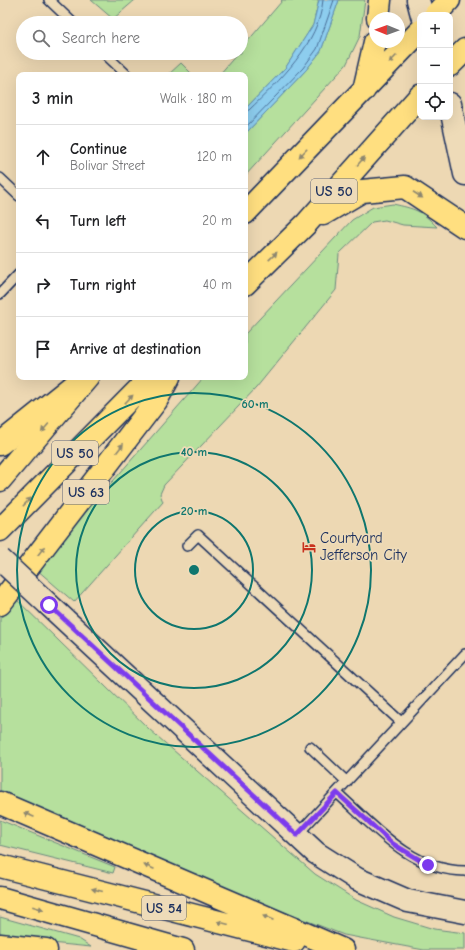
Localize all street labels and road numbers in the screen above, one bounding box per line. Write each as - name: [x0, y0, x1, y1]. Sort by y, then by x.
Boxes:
- road number: US 50: [311, 179, 357, 203]
- road number: US 50: [52, 441, 98, 465]
- road number: US 63: [63, 480, 109, 504]
- road number: US 54: [142, 896, 186, 920]

